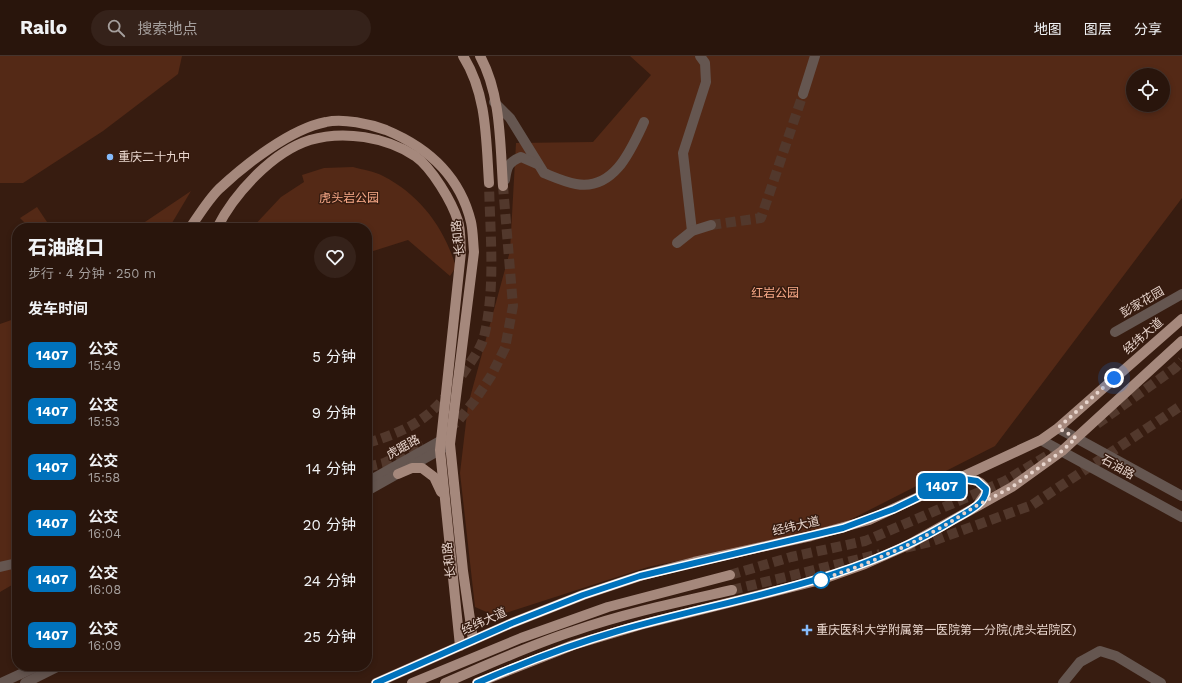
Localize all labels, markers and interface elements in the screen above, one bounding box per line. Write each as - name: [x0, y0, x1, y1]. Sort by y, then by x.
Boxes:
- search box: [91, 10, 371, 46]
- text: Railo: [20, 16, 67, 39]
- icon: search: [105, 17, 127, 39]
- text: 搜索地点: [137, 20, 197, 38]
- text: 地图: [1034, 21, 1062, 37]
- text: 图层: [1084, 21, 1112, 37]
- text: 分享: [1134, 21, 1162, 37]
- map controls: [1126, 68, 1170, 112]
- button: locate: [1126, 68, 1170, 112]
- place label: 重庆二十九中: [118, 150, 190, 164]
- marker: 重庆二十九中: [105, 152, 115, 162]
- park label: 虎头岩公园: [319, 191, 379, 205]
- street label: 长和路: [449, 219, 467, 257]
- text: 石油路口: [28, 236, 104, 259]
- button: heart: [314, 236, 356, 278]
- text: 步行 · 4 分钟 · 250 m: [28, 266, 156, 281]
- street label: 彭家花园: [1118, 284, 1166, 320]
- park label: 红岩公园: [751, 286, 799, 300]
- text: 发车时间: [28, 300, 88, 318]
- street label: 经纬大道: [1120, 315, 1166, 357]
- text: 公交: [88, 340, 118, 358]
- text: 1407: [36, 347, 68, 363]
- text: 5 分钟: [312, 348, 356, 366]
- text: 15:49: [88, 358, 121, 373]
- your location: [1104, 368, 1124, 388]
- text: 公交: [88, 396, 118, 414]
- text: 1407: [36, 403, 68, 419]
- text: 9 分钟: [312, 404, 356, 422]
- text: 15:53: [88, 414, 120, 429]
- street label: 虎踞路: [384, 432, 422, 462]
- text: 公交: [88, 452, 118, 470]
- street label: 石油路: [1099, 452, 1137, 482]
- text: 1407: [36, 459, 68, 475]
- text: 14 分钟: [306, 460, 356, 478]
- text: 15:58: [88, 470, 120, 485]
- line badge: 1407: [914, 473, 970, 499]
- text: 1407: [926, 478, 958, 494]
- text: 公交: [88, 508, 118, 526]
- street label: 经纬大道: [771, 514, 821, 538]
- text: 1407: [36, 515, 68, 531]
- text: 20 分钟: [303, 516, 356, 534]
- text: 16:04: [88, 526, 121, 541]
- street label: 长和路: [440, 541, 458, 579]
- text: 公交: [88, 564, 118, 582]
- text: 1407: [36, 571, 68, 587]
- unlabelled marker: [812, 571, 830, 589]
- text: 24 分钟: [303, 572, 356, 590]
- text: 16:08: [88, 582, 121, 597]
- street label: 经纬大道: [459, 605, 509, 637]
- text: 公交: [88, 620, 118, 638]
- place label: 重庆医科大学附属第一医院第一分院(虎头岩院区): [816, 623, 1076, 637]
- marker: 重庆医科大学附属第一医院第一分院(虎头岩院区): [801, 624, 813, 636]
- text: 1407: [36, 627, 68, 643]
- text: 25 分钟: [303, 628, 356, 646]
- text: 16:09: [88, 638, 121, 653]

